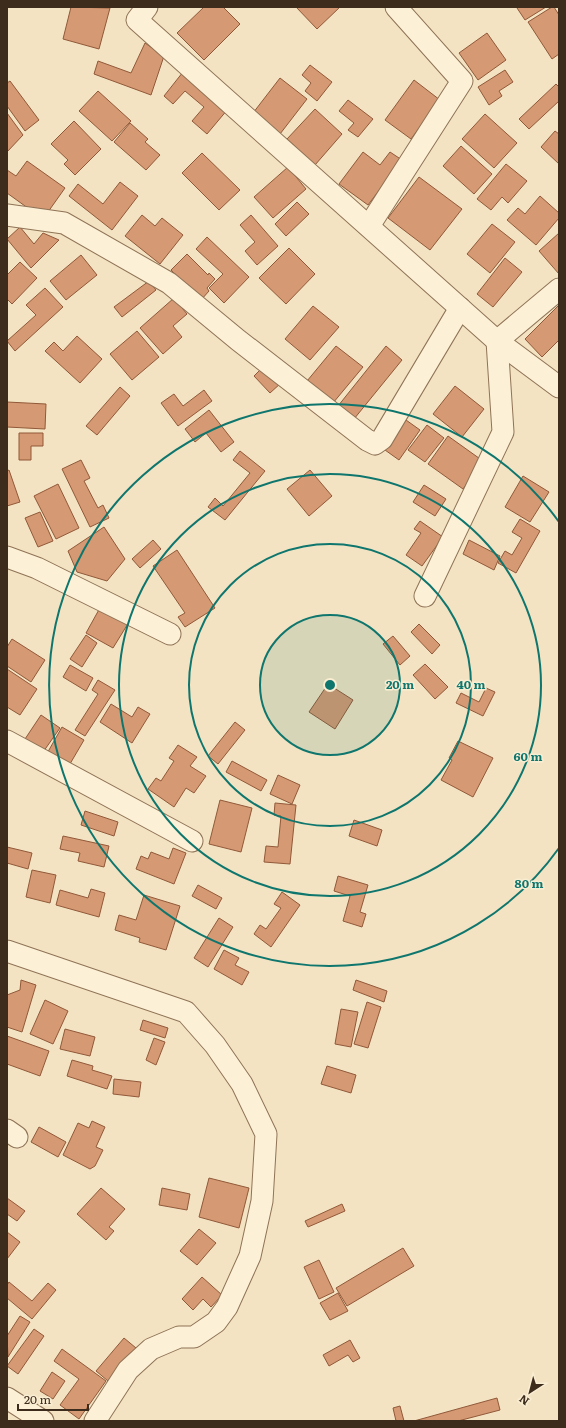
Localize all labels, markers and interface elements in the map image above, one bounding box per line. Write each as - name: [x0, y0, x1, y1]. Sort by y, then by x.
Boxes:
- text: 20 m: [386, 675, 414, 693]
- text: 40 m: [457, 675, 486, 693]
- centre of rings: [323, 678, 337, 692]
- text: 60 m: [514, 747, 542, 765]
- text: 80 m: [515, 874, 543, 892]
- north arrow: [510, 1372, 550, 1412]
- scale bar: [18, 1386, 88, 1412]
- text: 20 m: [24, 1390, 51, 1408]
- text: N: [515, 1392, 532, 1410]

